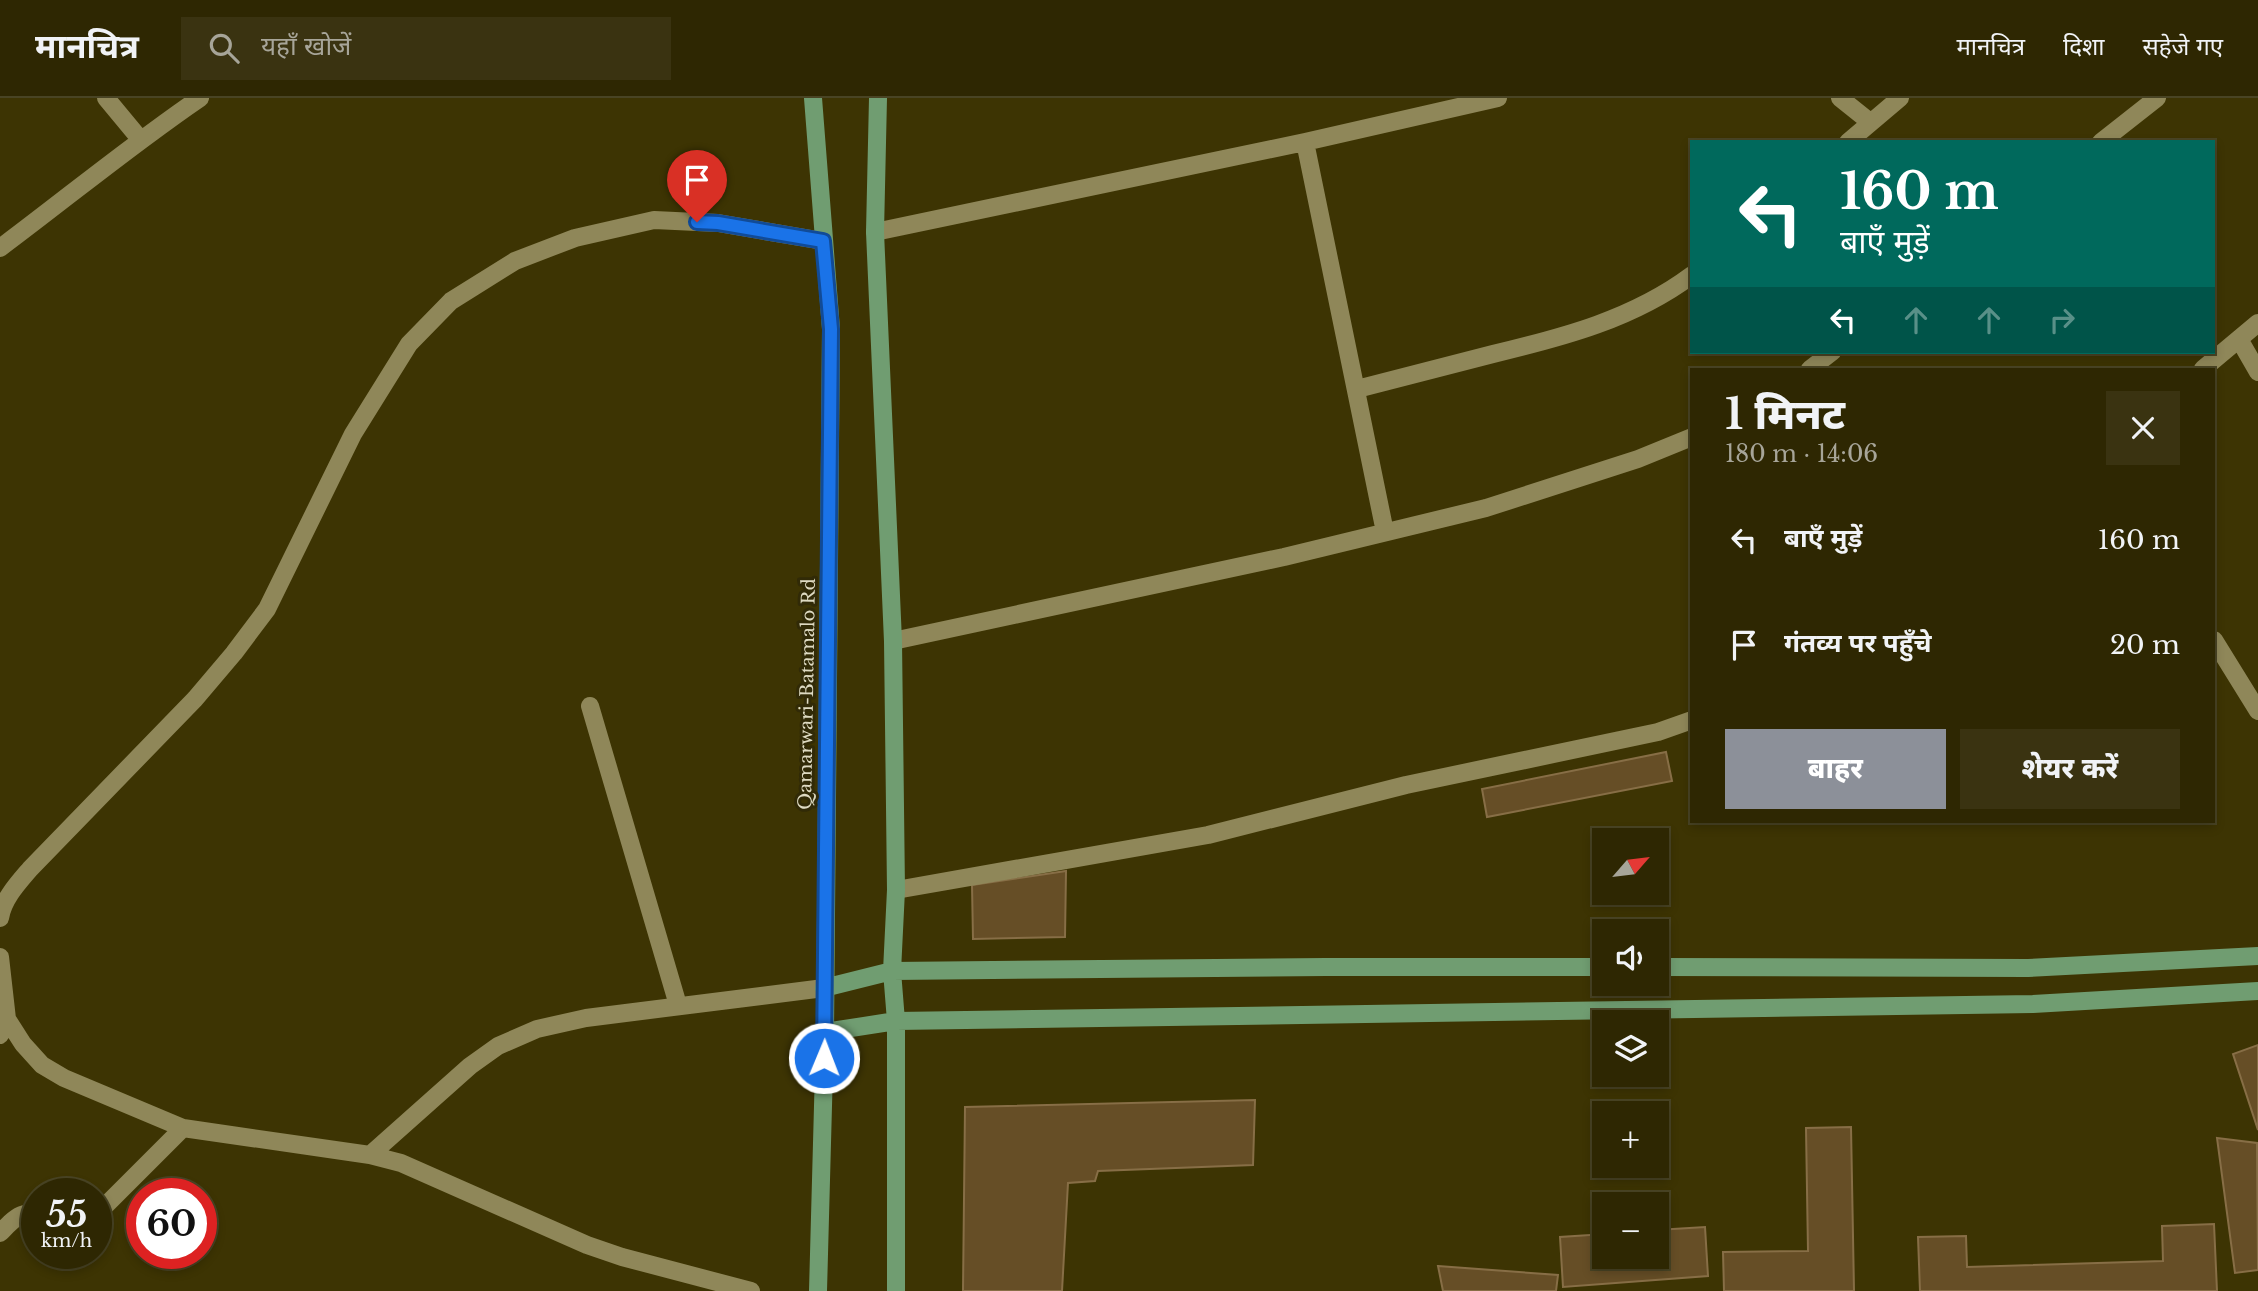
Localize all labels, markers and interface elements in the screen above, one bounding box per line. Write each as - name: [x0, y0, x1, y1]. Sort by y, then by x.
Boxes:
- search box: [181, 17, 671, 80]
- text: मानचित्र: [35, 26, 139, 67]
- icon: search: [205, 29, 243, 67]
- text: यहाँ खोजें: [261, 30, 351, 62]
- text: मानचित्र: [1956, 32, 2025, 61]
- text: दिशा: [2063, 32, 2105, 61]
- text: सहेजे गए: [2143, 32, 2223, 61]
- pin: [667, 150, 727, 222]
- icon: arrive: [678, 161, 716, 199]
- text: 160 m: [1840, 161, 1999, 222]
- icon: left: [1725, 168, 1816, 259]
- text: बाएँ मुड़ें: [1840, 222, 1930, 262]
- icon: left: [1824, 301, 1862, 339]
- icon: ahead: [1897, 301, 1935, 339]
- icon: ahead: [1970, 301, 2008, 339]
- icon: right: [2043, 301, 2081, 339]
- text: 1 मिनट: [1725, 388, 1845, 440]
- button: close: [2106, 391, 2180, 465]
- text: 180 m · 14:06: [1725, 440, 1878, 468]
- icon: left: [1725, 521, 1763, 559]
- text: बाएँ मुड़ें: [1784, 522, 1862, 554]
- text: 160 m: [2098, 524, 2180, 556]
- street label: Qamarwari-Batamalo Rd: [794, 578, 820, 810]
- icon: arrive: [1725, 626, 1763, 664]
- text: गंतव्य पर पहुँचे: [1784, 627, 1932, 659]
- text: 20 m: [2110, 629, 2180, 661]
- button: बाहर: [1725, 729, 1946, 809]
- button: शेयर करें: [1960, 729, 2180, 809]
- north arrow: [1592, 828, 1670, 905]
- map controls: [1592, 828, 1669, 1269]
- button: sound: [1592, 919, 1669, 996]
- button: layers: [1592, 1010, 1669, 1087]
- position arrow: [787, 1021, 861, 1095]
- button: +: [1592, 1101, 1669, 1178]
- speed limit sign: 60: [126, 1178, 217, 1269]
- button: −: [1592, 1192, 1669, 1269]
- text: 55: [46, 1193, 87, 1236]
- text: km/h: [41, 1230, 92, 1252]

